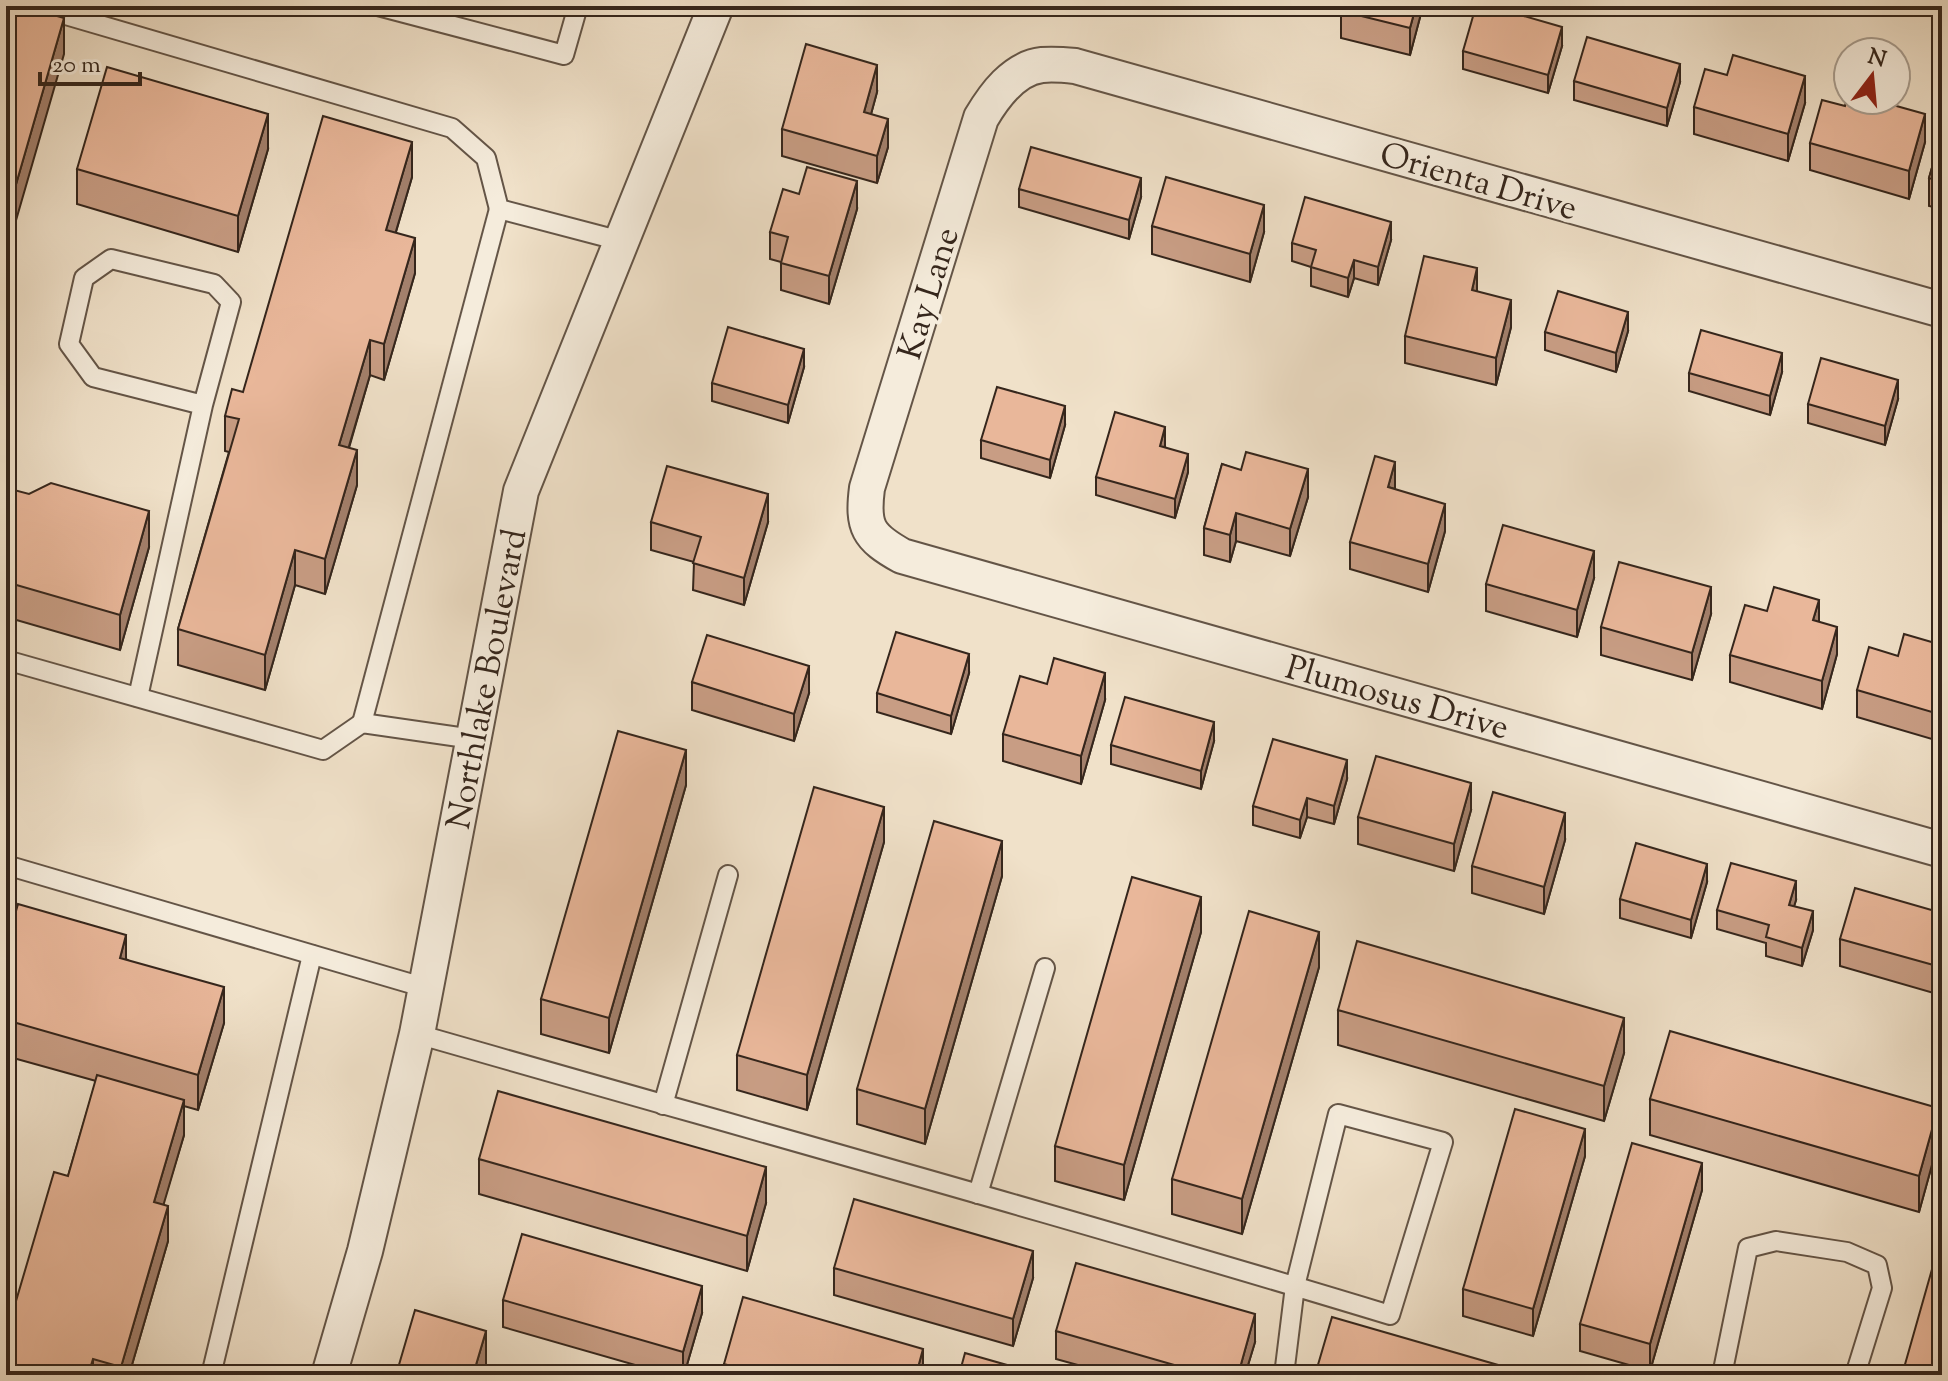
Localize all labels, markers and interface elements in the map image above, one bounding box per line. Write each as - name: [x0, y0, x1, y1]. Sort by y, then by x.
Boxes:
- scale bar: [40, 36, 140, 86]
- north arrow: [1832, 36, 1912, 116]
- text: N: [1864, 42, 1890, 78]
- text: 20 m: [52, 49, 101, 83]
- street label: Orienta Drive: [1374, 132, 1582, 235]
- street label: Kay Lane: [887, 222, 974, 366]
- street label: Northlake Boulevard: [436, 525, 541, 834]
- street label: Plumosus Drive: [1279, 645, 1514, 754]

